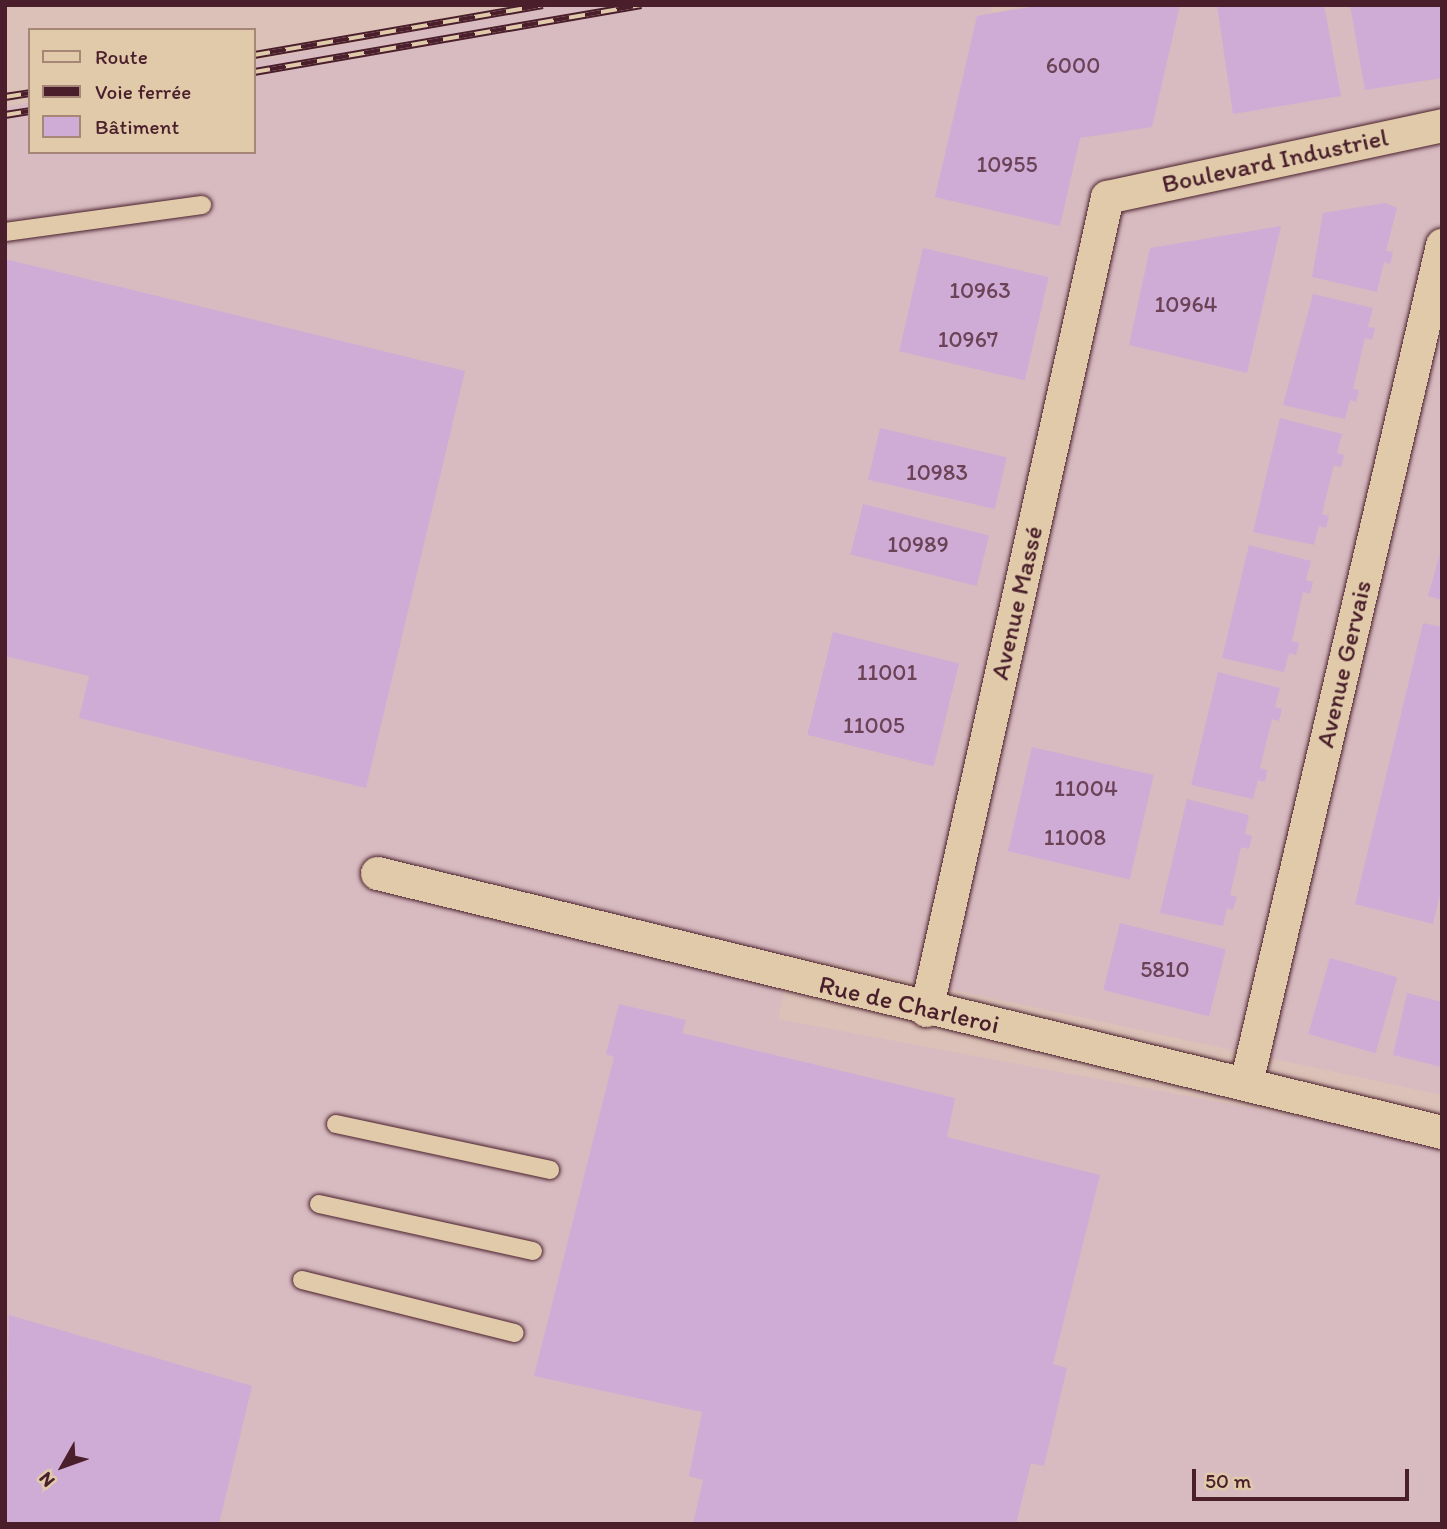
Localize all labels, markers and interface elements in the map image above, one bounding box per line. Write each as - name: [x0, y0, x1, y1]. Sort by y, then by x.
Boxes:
- legend: [28, 28, 256, 154]
- text: Route: [95, 44, 148, 69]
- house number: 6000: [1046, 51, 1100, 79]
- text: Voie ferrée: [95, 79, 191, 104]
- text: Bâtiment: [95, 114, 179, 139]
- street label: Boulevard Industriel: [1159, 122, 1391, 200]
- house number: 10955: [976, 150, 1038, 178]
- house number: 10963: [949, 276, 1011, 304]
- house number: 10964: [1155, 290, 1217, 318]
- house number: 10967: [938, 325, 998, 353]
- house number: 10983: [906, 458, 968, 486]
- street label: Avenue Massé: [984, 523, 1050, 683]
- house number: 10989: [887, 530, 949, 558]
- street label: Avenue Gervais: [1310, 577, 1378, 751]
- house number: 11001: [857, 658, 917, 686]
- house number: 11005: [843, 711, 905, 739]
- house number: 11004: [1054, 774, 1118, 802]
- house number: 11008: [1044, 823, 1106, 851]
- house number: 5810: [1140, 955, 1190, 983]
- street label: Rue de Charleroi: [816, 969, 1002, 1041]
- north arrow: [28, 1431, 98, 1501]
- scale bar: [1195, 1456, 1412, 1500]
- text: N: [34, 1468, 59, 1492]
- text: 50 m: [1205, 1468, 1251, 1493]

